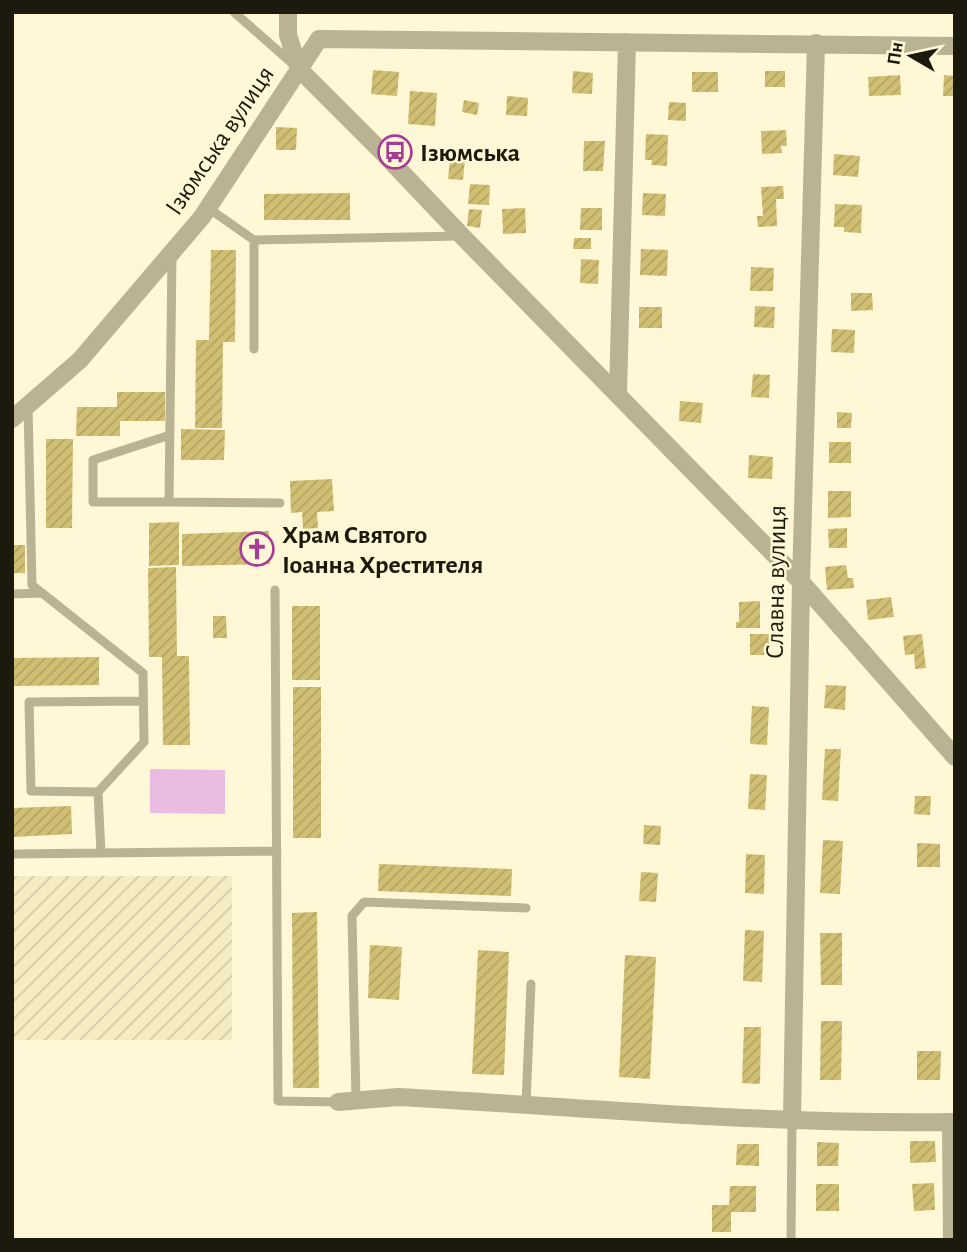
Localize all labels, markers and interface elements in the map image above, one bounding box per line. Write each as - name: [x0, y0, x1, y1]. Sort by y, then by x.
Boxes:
- north arrow: [876, 21, 946, 91]
- text: Пн: [884, 41, 907, 67]
- street label: Ізюмська вулиця: [161, 61, 279, 220]
- bus stop icon: Ізюмська: [376, 133, 414, 171]
- place label: Ізюмська: [420, 140, 520, 166]
- street label: Славна вулиця: [762, 505, 790, 659]
- place label: Храм Святого Іоанна Хрестителя: [282, 522, 483, 578]
- church icon: Храм Святого Іоанна Хрестителя: [238, 530, 276, 568]

